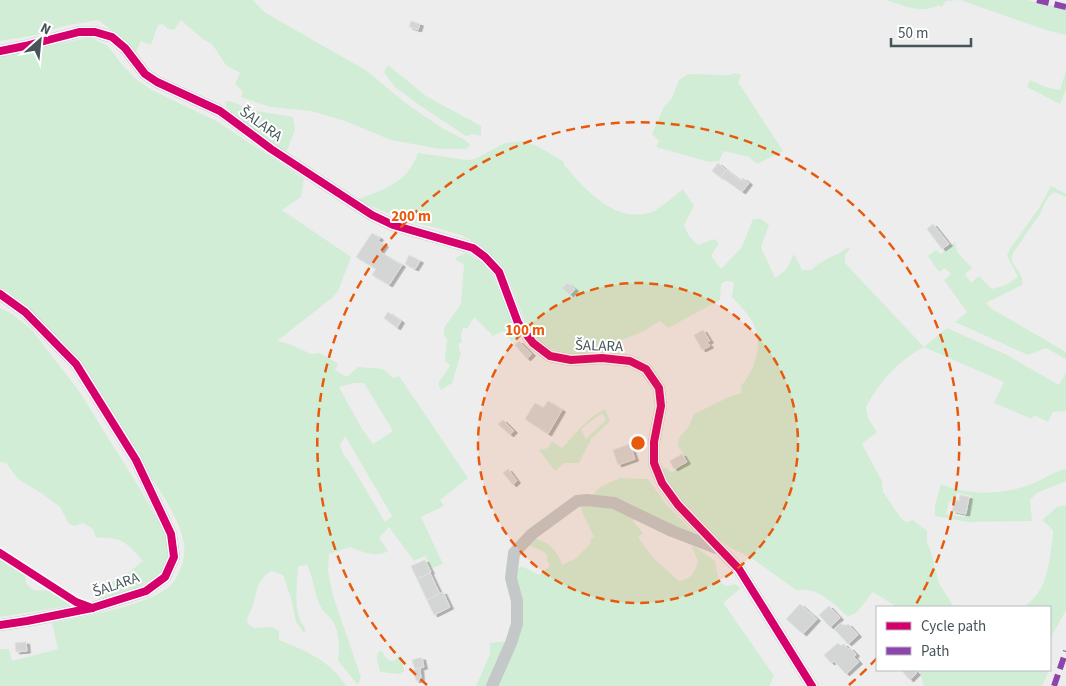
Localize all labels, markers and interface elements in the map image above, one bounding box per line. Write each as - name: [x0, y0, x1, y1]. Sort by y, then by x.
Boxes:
- north arrow: [15, 15, 65, 65]
- scale bar: [891, 15, 971, 47]
- text: N: [37, 18, 54, 40]
- text: 50 m: [898, 23, 928, 44]
- street label: ŠALARA: [235, 101, 287, 147]
- text: 200 m: [391, 206, 431, 227]
- text: 100 m: [505, 320, 545, 341]
- street label: ŠALARA: [575, 335, 624, 357]
- centre of rings: [629, 434, 647, 452]
- street label: ŠALARA: [90, 567, 143, 603]
- legend: [876, 606, 1051, 671]
- text: Cycle path: [921, 616, 986, 637]
- text: Path: [921, 641, 949, 662]

